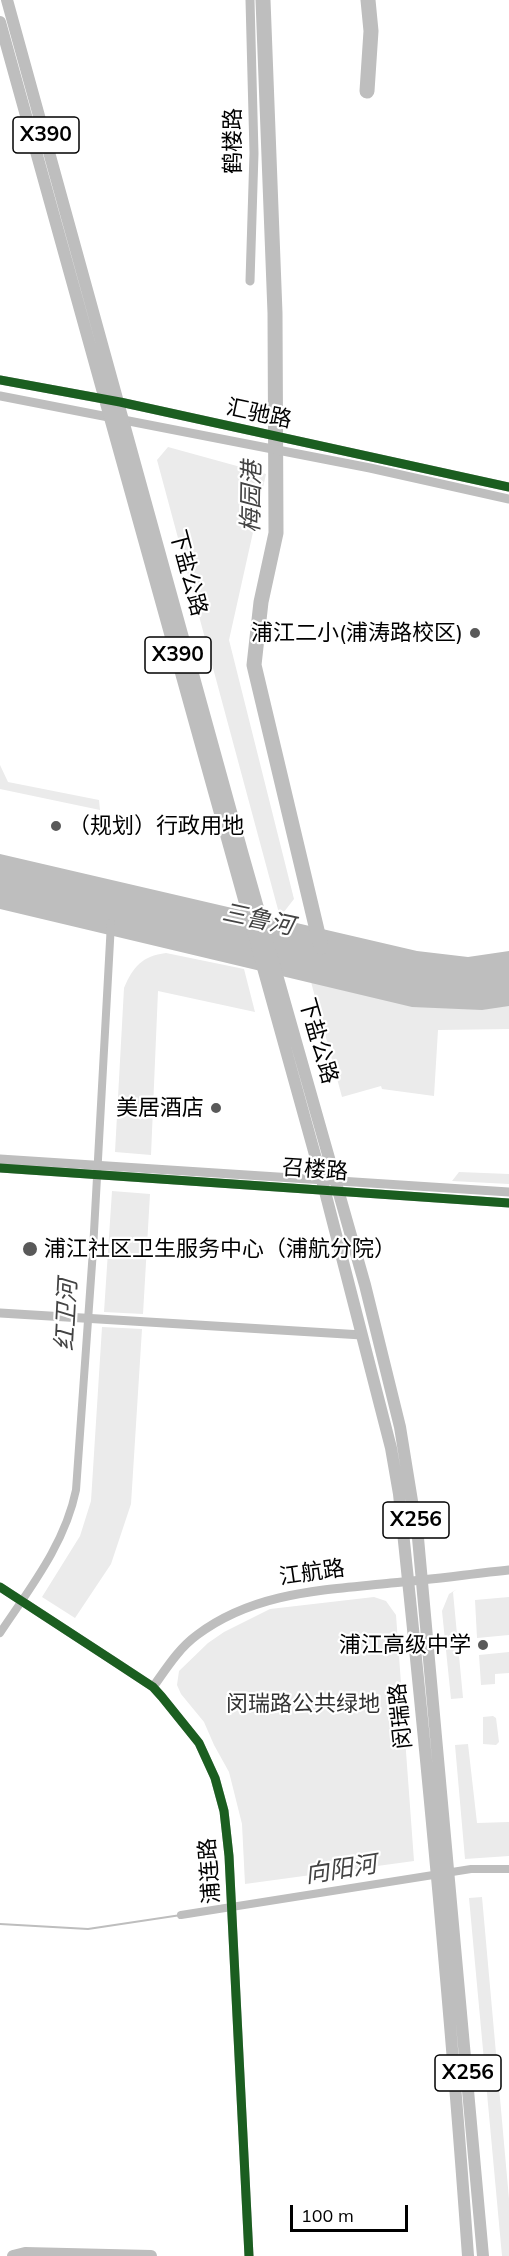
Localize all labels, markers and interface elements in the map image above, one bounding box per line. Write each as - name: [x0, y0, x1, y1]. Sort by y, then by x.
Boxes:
- street label: 鹤楼路: [220, 108, 246, 174]
- road number: X390: [13, 117, 79, 153]
- street label: 汇驰路: [224, 394, 294, 434]
- water label: 梅园港: [237, 461, 267, 533]
- street label: 下盐公路: [164, 527, 212, 619]
- place label: 浦江二小(浦涛路校区): [251, 620, 463, 646]
- marker: 浦江二小(浦涛路校区): [468, 626, 482, 640]
- road number: X390: [145, 637, 211, 673]
- place label: （规划）行政用地: [68, 813, 244, 839]
- marker: （规划）行政用地: [49, 819, 63, 833]
- water label: 三鲁河: [220, 898, 296, 942]
- street label: 下盐公路: [293, 995, 343, 1087]
- place label: 美居酒店: [116, 1095, 204, 1121]
- marker: 美居酒店: [209, 1101, 223, 1115]
- street label: 召楼路: [281, 1155, 349, 1185]
- place label: 浦江社区卫生服务中心（浦航分院）: [44, 1236, 396, 1262]
- marker: 浦江社区卫生服务中心（浦航分院）: [21, 1240, 39, 1258]
- water label: 红卫河: [51, 1278, 83, 1352]
- road number: X256: [383, 1502, 449, 1538]
- street label: 江航路: [277, 1555, 347, 1591]
- place label: 浦江高级中学: [339, 1632, 471, 1658]
- marker: 浦江高级中学: [476, 1638, 490, 1652]
- street label: 闵瑞路: [384, 1682, 418, 1750]
- park label: 闵瑞路公共绿地: [226, 1691, 380, 1717]
- street label: 浦连路: [195, 1837, 225, 1905]
- water label: 向阳河: [303, 1850, 379, 1890]
- road number: X256: [435, 2055, 501, 2091]
- scale bar: [293, 2193, 412, 2231]
- text: 100 m: [301, 2204, 354, 2227]

